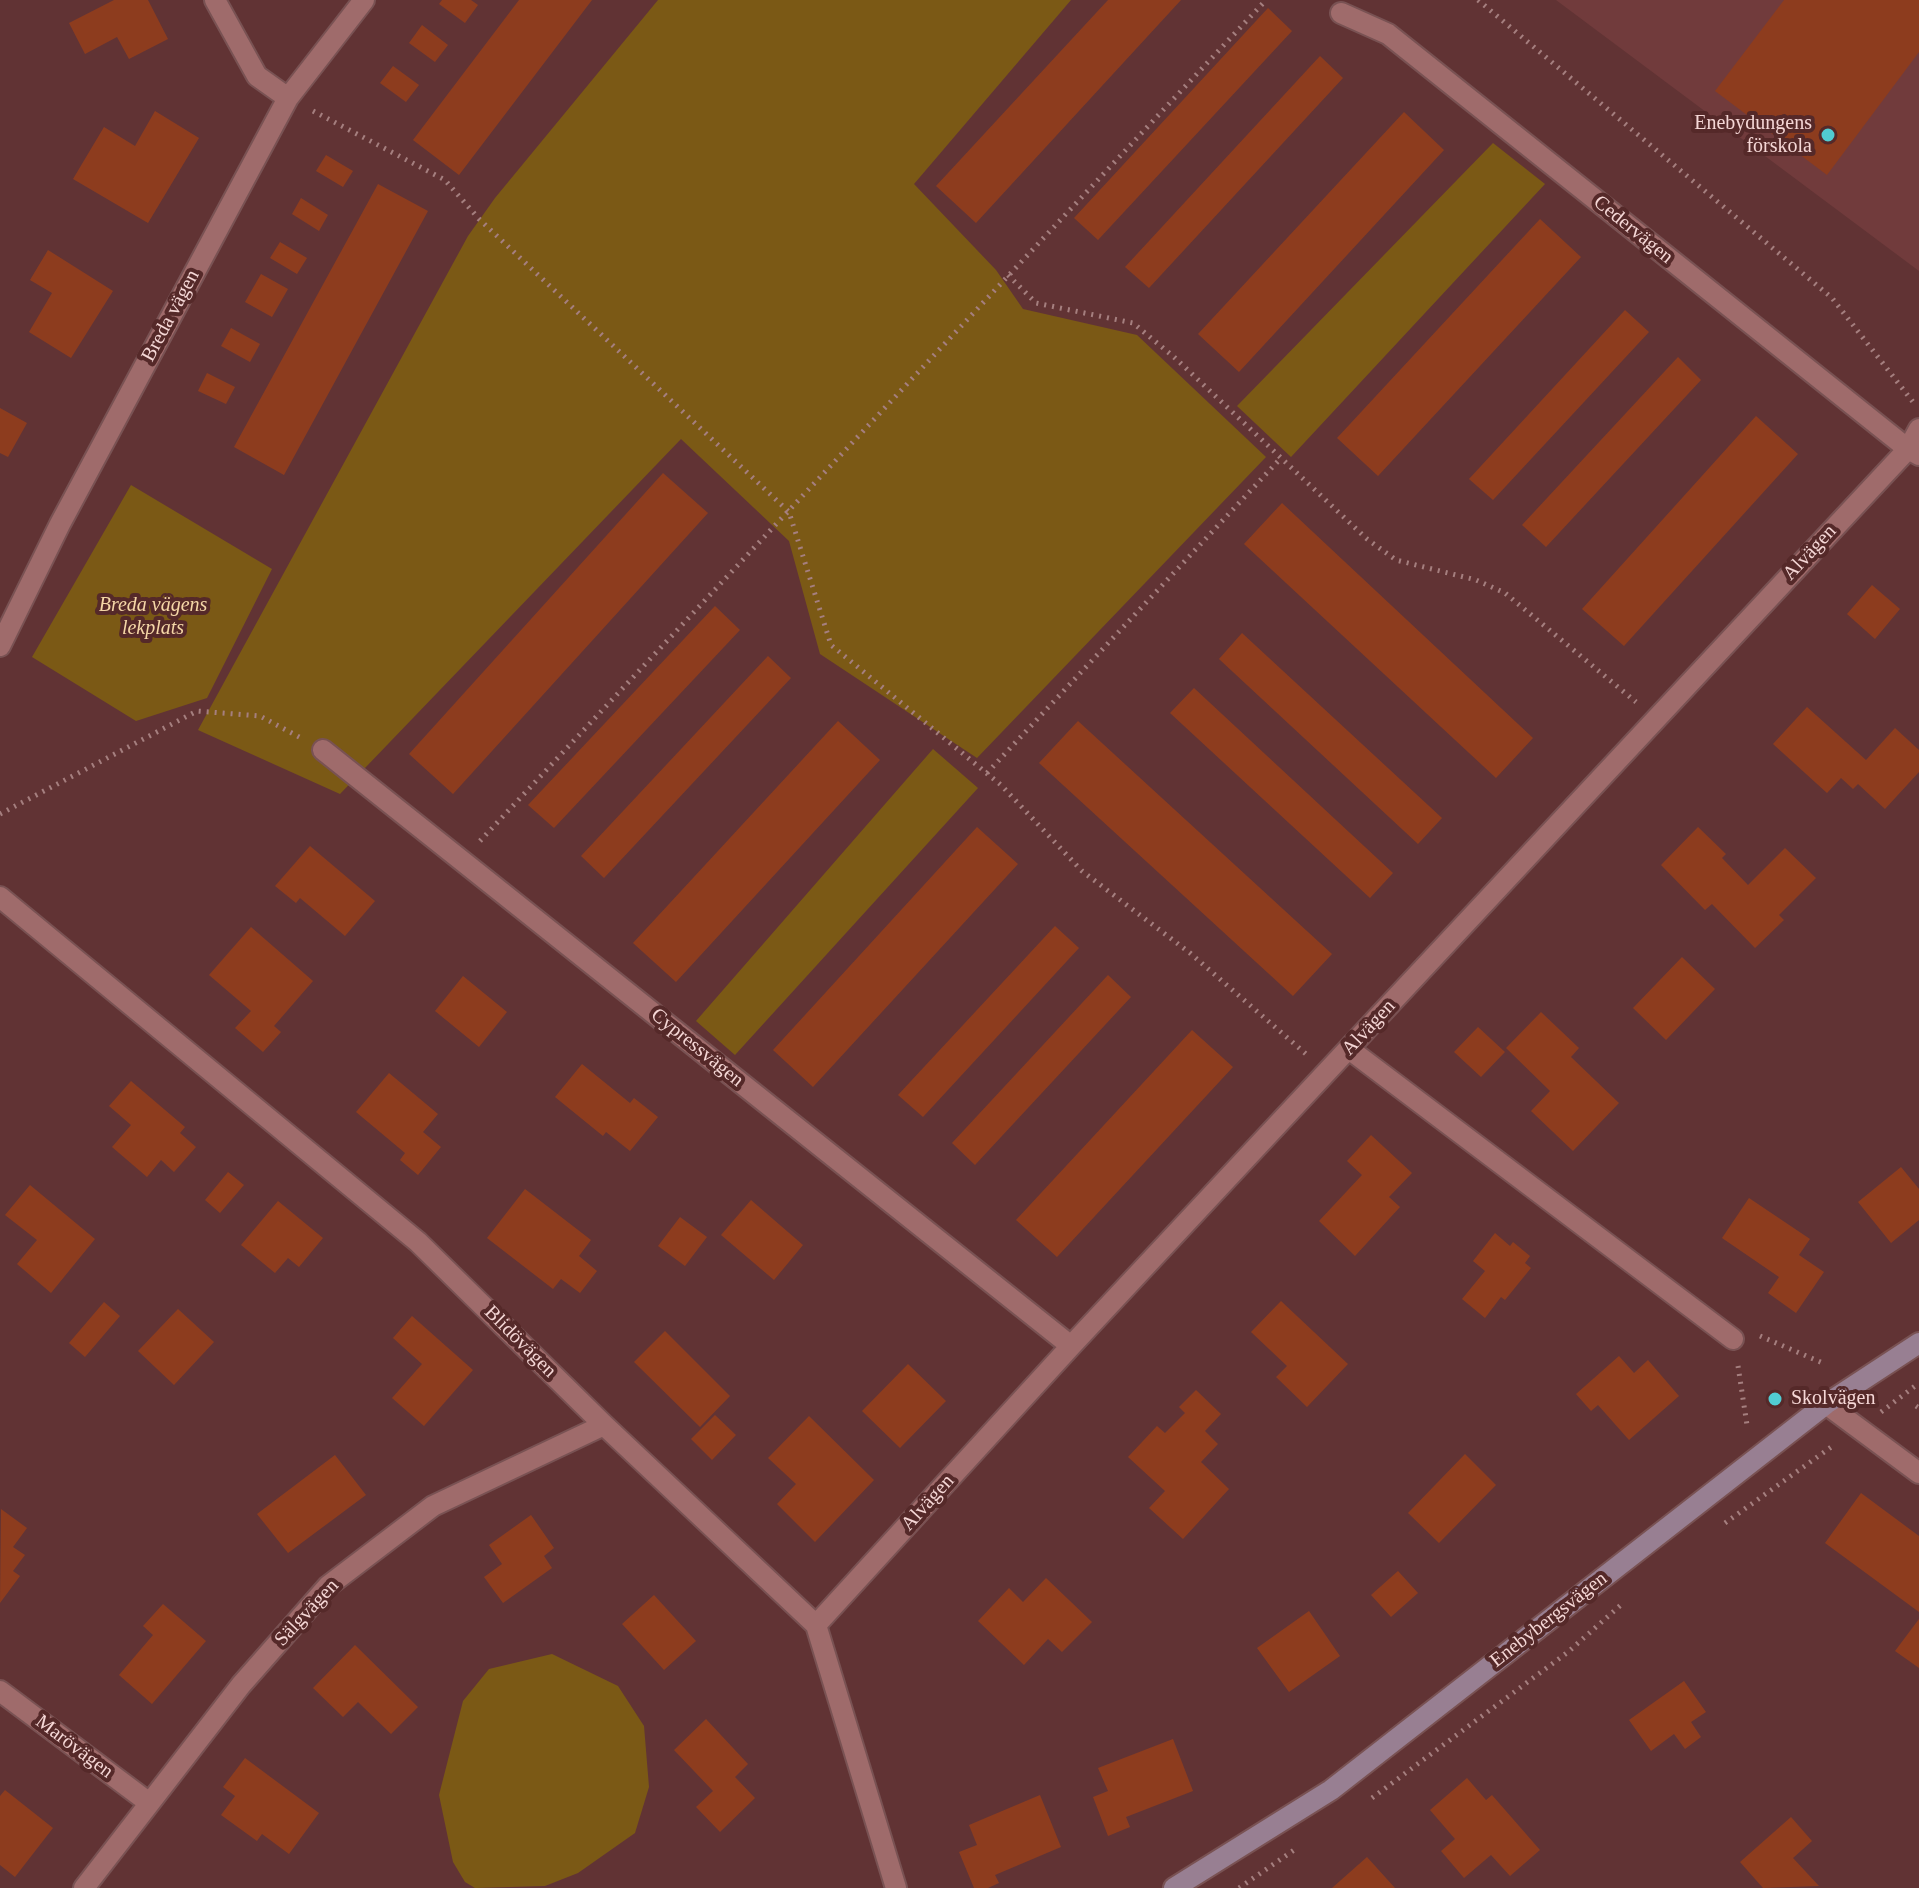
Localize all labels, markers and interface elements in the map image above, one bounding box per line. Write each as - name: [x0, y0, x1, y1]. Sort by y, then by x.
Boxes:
- place label: Enebydungens förskola: [1694, 112, 1812, 159]
- marker: Enebydungens förskola: [1819, 126, 1837, 144]
- street label: Cedervägen: [1588, 191, 1678, 269]
- street label: Breda vägen: [137, 266, 205, 366]
- street label: Alvägen: [1778, 520, 1842, 586]
- park label: Breda vägens lekplats: [99, 594, 207, 641]
- street label: Alvägen: [1337, 995, 1401, 1061]
- street label: Cypressvägen: [646, 1003, 748, 1093]
- street label: Blidövägen: [479, 1301, 561, 1383]
- place label: Skolvägen: [1791, 1387, 1875, 1411]
- marker: Skolvägen: [1766, 1390, 1784, 1408]
- street label: Alvägen: [896, 1470, 960, 1536]
- street label: Enebybergsvägen: [1486, 1567, 1612, 1673]
- street label: Sälgvägen: [270, 1574, 344, 1652]
- street label: Marövägen: [30, 1710, 118, 1784]

